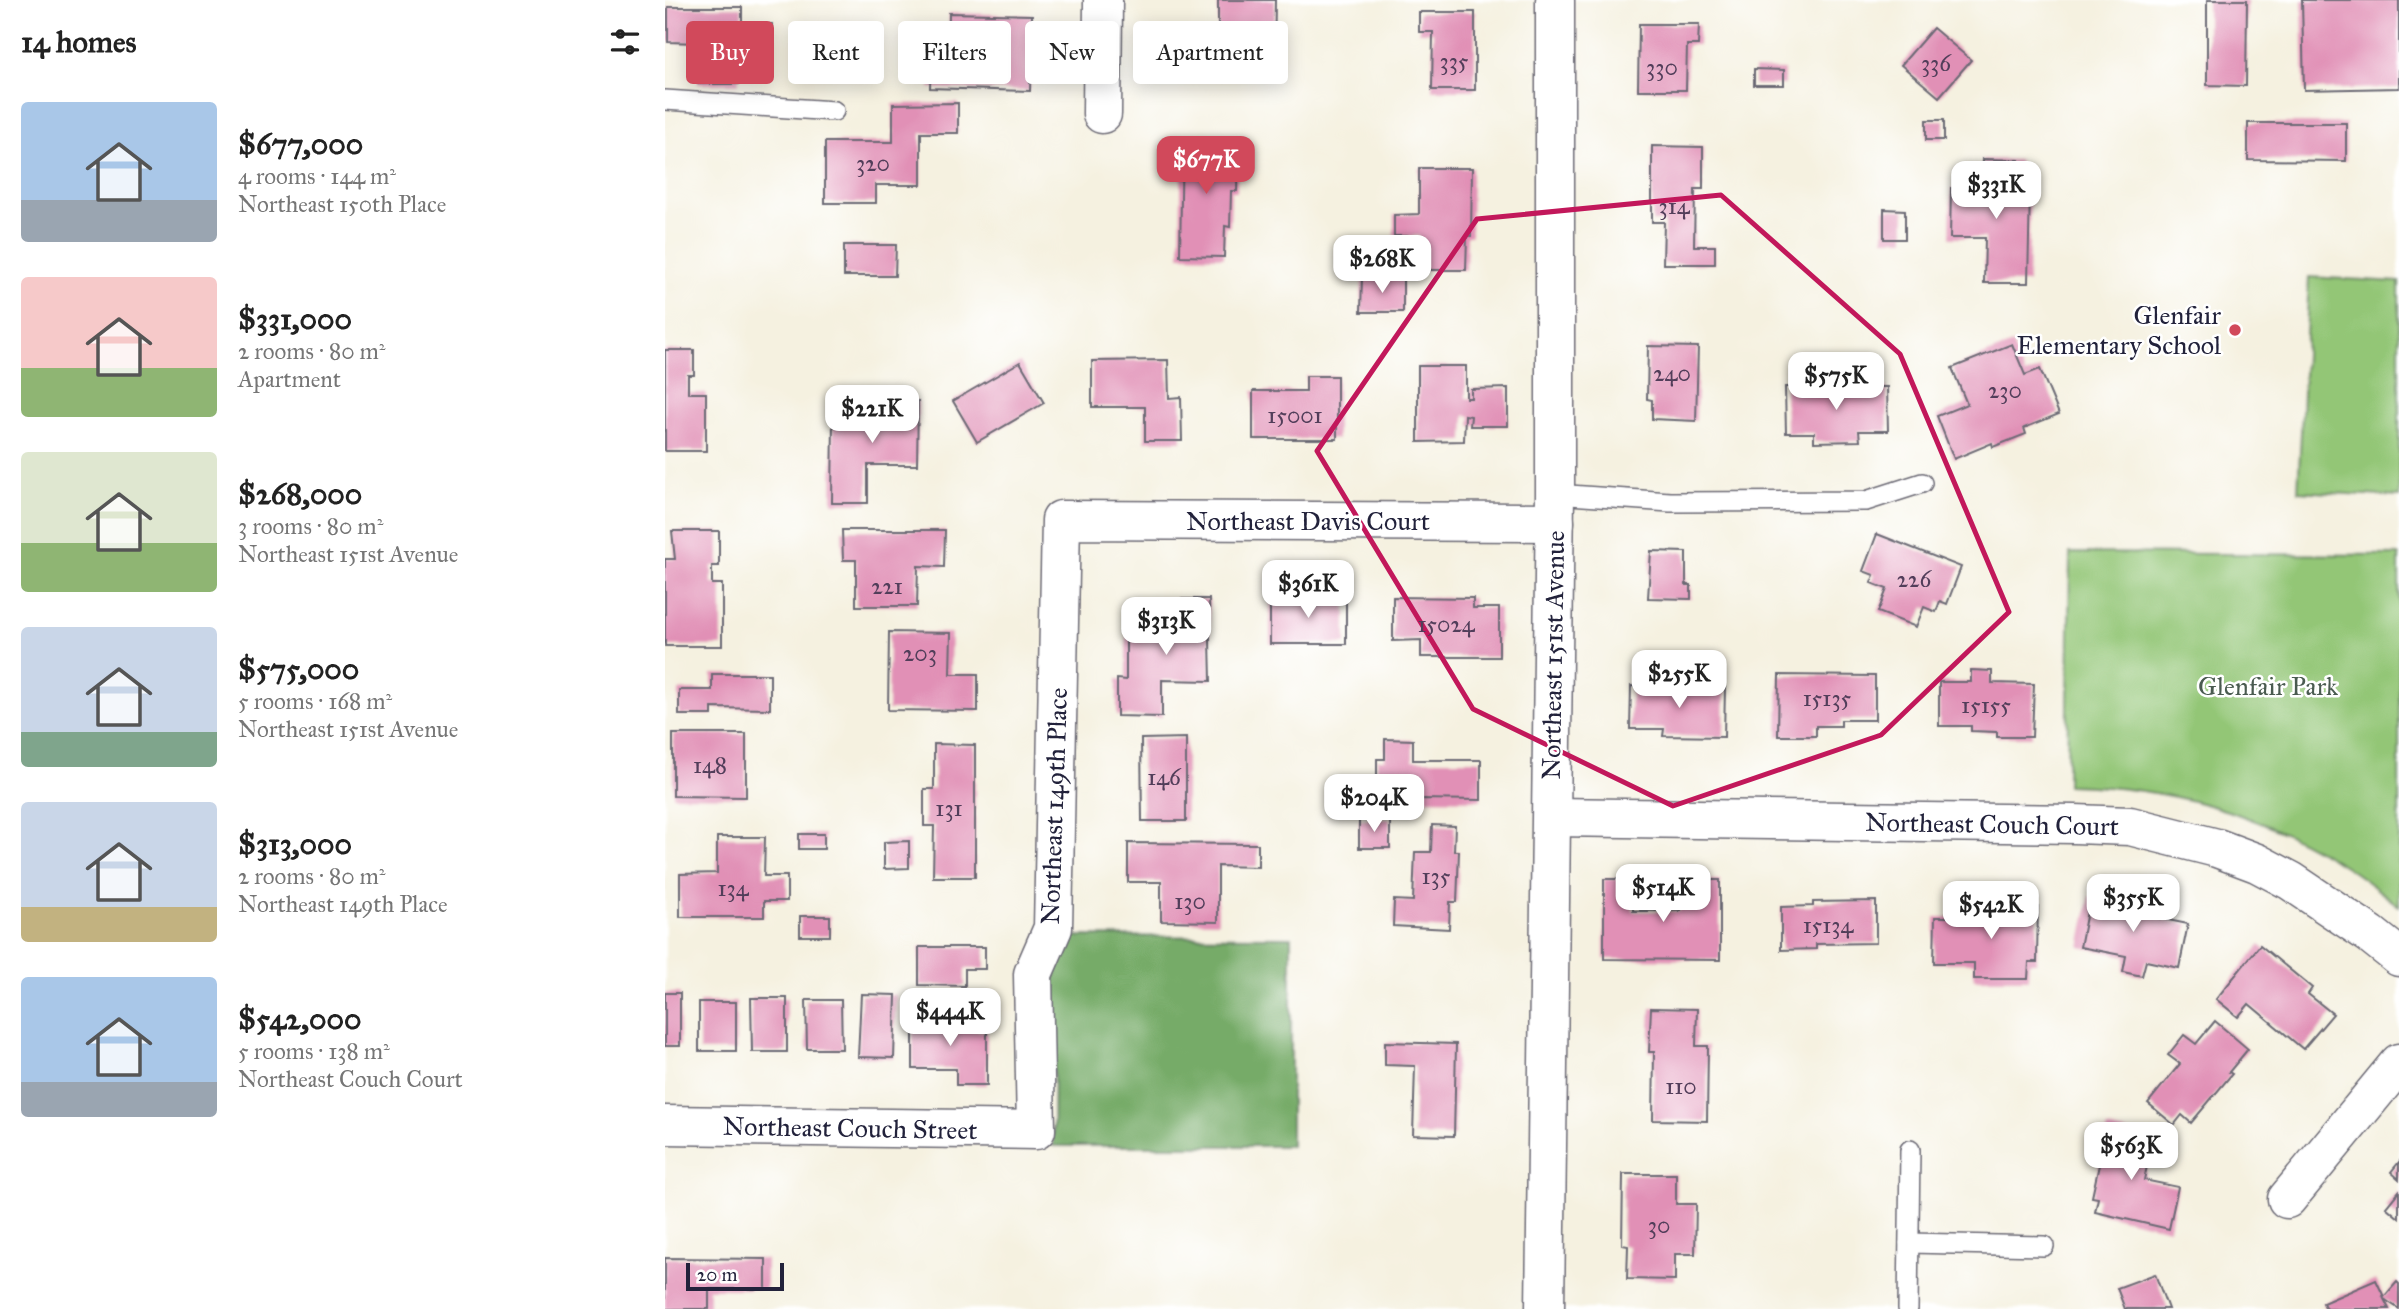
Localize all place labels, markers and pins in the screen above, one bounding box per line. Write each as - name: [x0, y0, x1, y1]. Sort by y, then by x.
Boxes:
- pin: $677K: [1157, 136, 1255, 196]
- pin: $331K: [1947, 162, 2045, 221]
- pin: $268K: [1333, 236, 1431, 295]
- place label: Glenfair Elementary School: [2017, 299, 2221, 361]
- marker: Glenfair Elementary School: [2227, 322, 2243, 338]
- pin: $575K: [1787, 352, 1885, 412]
- pin: $221K: [823, 386, 921, 445]
- pin: $361K: [1259, 560, 1357, 620]
- pin: $313K: [1117, 598, 1215, 657]
- pin: $255K: [1630, 650, 1728, 710]
- pin: $204K: [1325, 774, 1423, 834]
- pin: $514K: [1614, 864, 1712, 924]
- pin: $355K: [2084, 874, 2182, 934]
- pin: $542K: [1942, 881, 2040, 941]
- pin: $444K: [901, 988, 999, 1048]
- pin: $563K: [2082, 1122, 2180, 1182]

